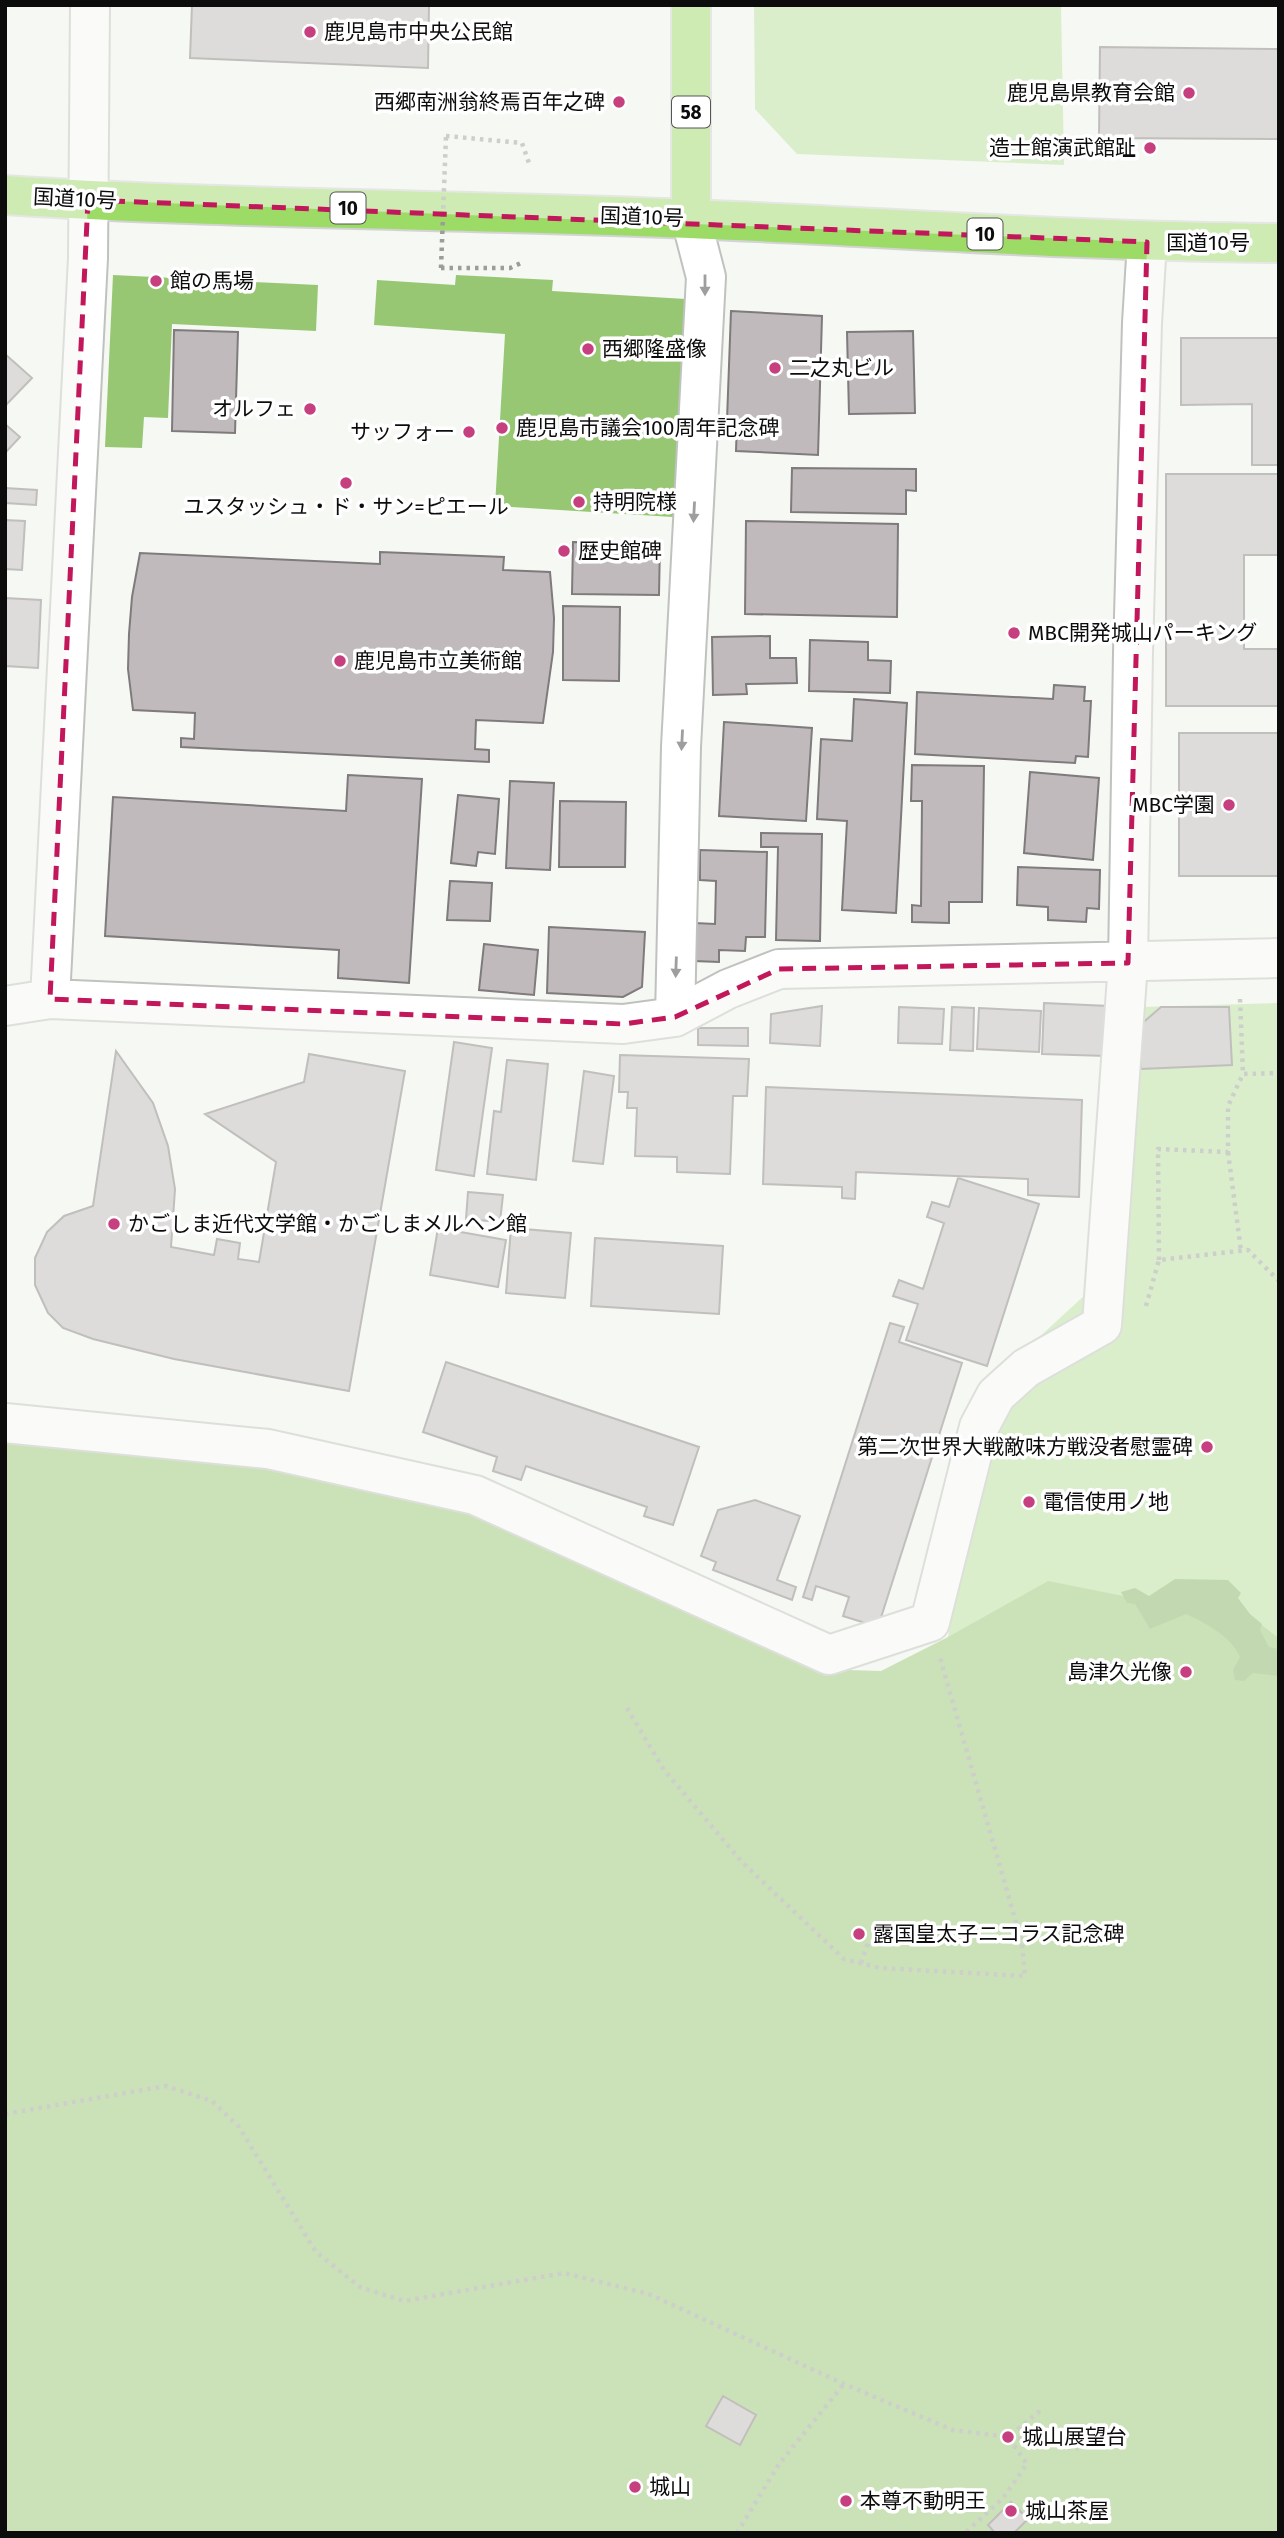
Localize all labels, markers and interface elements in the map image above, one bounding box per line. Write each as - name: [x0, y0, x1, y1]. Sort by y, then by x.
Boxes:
- place label: 鹿児島市中央公民館: [324, 19, 513, 45]
- marker: 鹿児島市中央公民館: [302, 24, 318, 40]
- place label: 鹿児島県教育会館: [1007, 80, 1175, 106]
- marker: 鹿児島県教育会館: [1181, 85, 1197, 101]
- place label: 西郷南洲翁終焉百年之碑: [374, 89, 605, 115]
- marker: 西郷南洲翁終焉百年之碑: [611, 94, 627, 110]
- road number: 58: [672, 96, 710, 128]
- place label: 造士館演武館趾: [989, 135, 1136, 161]
- marker: 造士館演武館趾: [1142, 140, 1158, 156]
- street label: 国道10号: [32, 184, 118, 214]
- road number: 10: [330, 192, 366, 224]
- street label: 国道10号: [600, 203, 684, 231]
- road number: 10: [968, 218, 1002, 250]
- street label: 国道10号: [1166, 230, 1250, 256]
- place label: 館の馬場: [170, 268, 254, 294]
- marker: 館の馬場: [148, 273, 164, 289]
- one-way arrow: [699, 274, 711, 296]
- place label: 西郷隆盛像: [602, 336, 707, 362]
- marker: 西郷隆盛像: [580, 341, 596, 357]
- place label: 二之丸ビル: [789, 355, 894, 381]
- marker: 二之丸ビル: [767, 360, 783, 376]
- place label: オルフェ: [212, 396, 296, 422]
- marker: オルフェ: [302, 401, 318, 417]
- place label: 鹿児島市議会100周年記念碑: [516, 415, 780, 441]
- place label: サッフォー: [350, 419, 455, 445]
- marker: 鹿児島市議会100周年記念碑: [494, 420, 510, 436]
- marker: サッフォー: [461, 424, 477, 440]
- marker: ユスタッシュ・ド・サン=ピエール: [338, 475, 354, 491]
- place label: 持明院様: [593, 489, 677, 515]
- place label: ユスタッシュ・ド・サン=ピエール: [183, 494, 509, 520]
- marker: 持明院様: [571, 494, 587, 510]
- one-way arrow: [688, 502, 699, 524]
- place label: 歴史館碑: [578, 538, 662, 564]
- marker: 歴史館碑: [556, 543, 572, 559]
- place label: MBC開発城山パーキング: [1028, 620, 1257, 646]
- marker: MBC開発城山パーキング: [1006, 625, 1022, 641]
- place label: 鹿児島市立美術館: [354, 648, 522, 674]
- marker: 鹿児島市立美術館: [332, 653, 348, 669]
- one-way arrow: [676, 729, 687, 751]
- place label: MBC学園: [1132, 792, 1215, 818]
- marker: MBC学園: [1221, 797, 1237, 813]
- one-way arrow: [671, 956, 682, 978]
- place label: かごしま近代文学館・かごしまメルヘン館: [128, 1211, 527, 1237]
- marker: かごしま近代文学館・かごしまメルヘン館: [106, 1216, 122, 1232]
- place label: 第二次世界大戦敵味方戦没者慰霊碑: [857, 1434, 1193, 1460]
- marker: 第二次世界大戦敵味方戦没者慰霊碑: [1199, 1439, 1215, 1455]
- place label: 電信使用ノ地: [1043, 1489, 1169, 1515]
- marker: 電信使用ノ地: [1021, 1494, 1037, 1510]
- place label: 島津久光像: [1067, 1659, 1172, 1685]
- marker: 島津久光像: [1178, 1664, 1194, 1680]
- place label: 露国皇太子ニコラス記念碑: [873, 1921, 1125, 1947]
- marker: 露国皇太子ニコラス記念碑: [851, 1926, 867, 1942]
- place label: 城山展望台: [1022, 2424, 1127, 2450]
- marker: 城山展望台: [1000, 2429, 1016, 2445]
- place label: 城山: [649, 2474, 691, 2500]
- marker: 城山: [627, 2479, 643, 2495]
- place label: 本尊不動明王: [860, 2488, 986, 2514]
- marker: 本尊不動明王: [838, 2493, 854, 2509]
- place label: 城山茶屋: [1025, 2498, 1109, 2524]
- marker: 城山茶屋: [1003, 2503, 1019, 2519]

